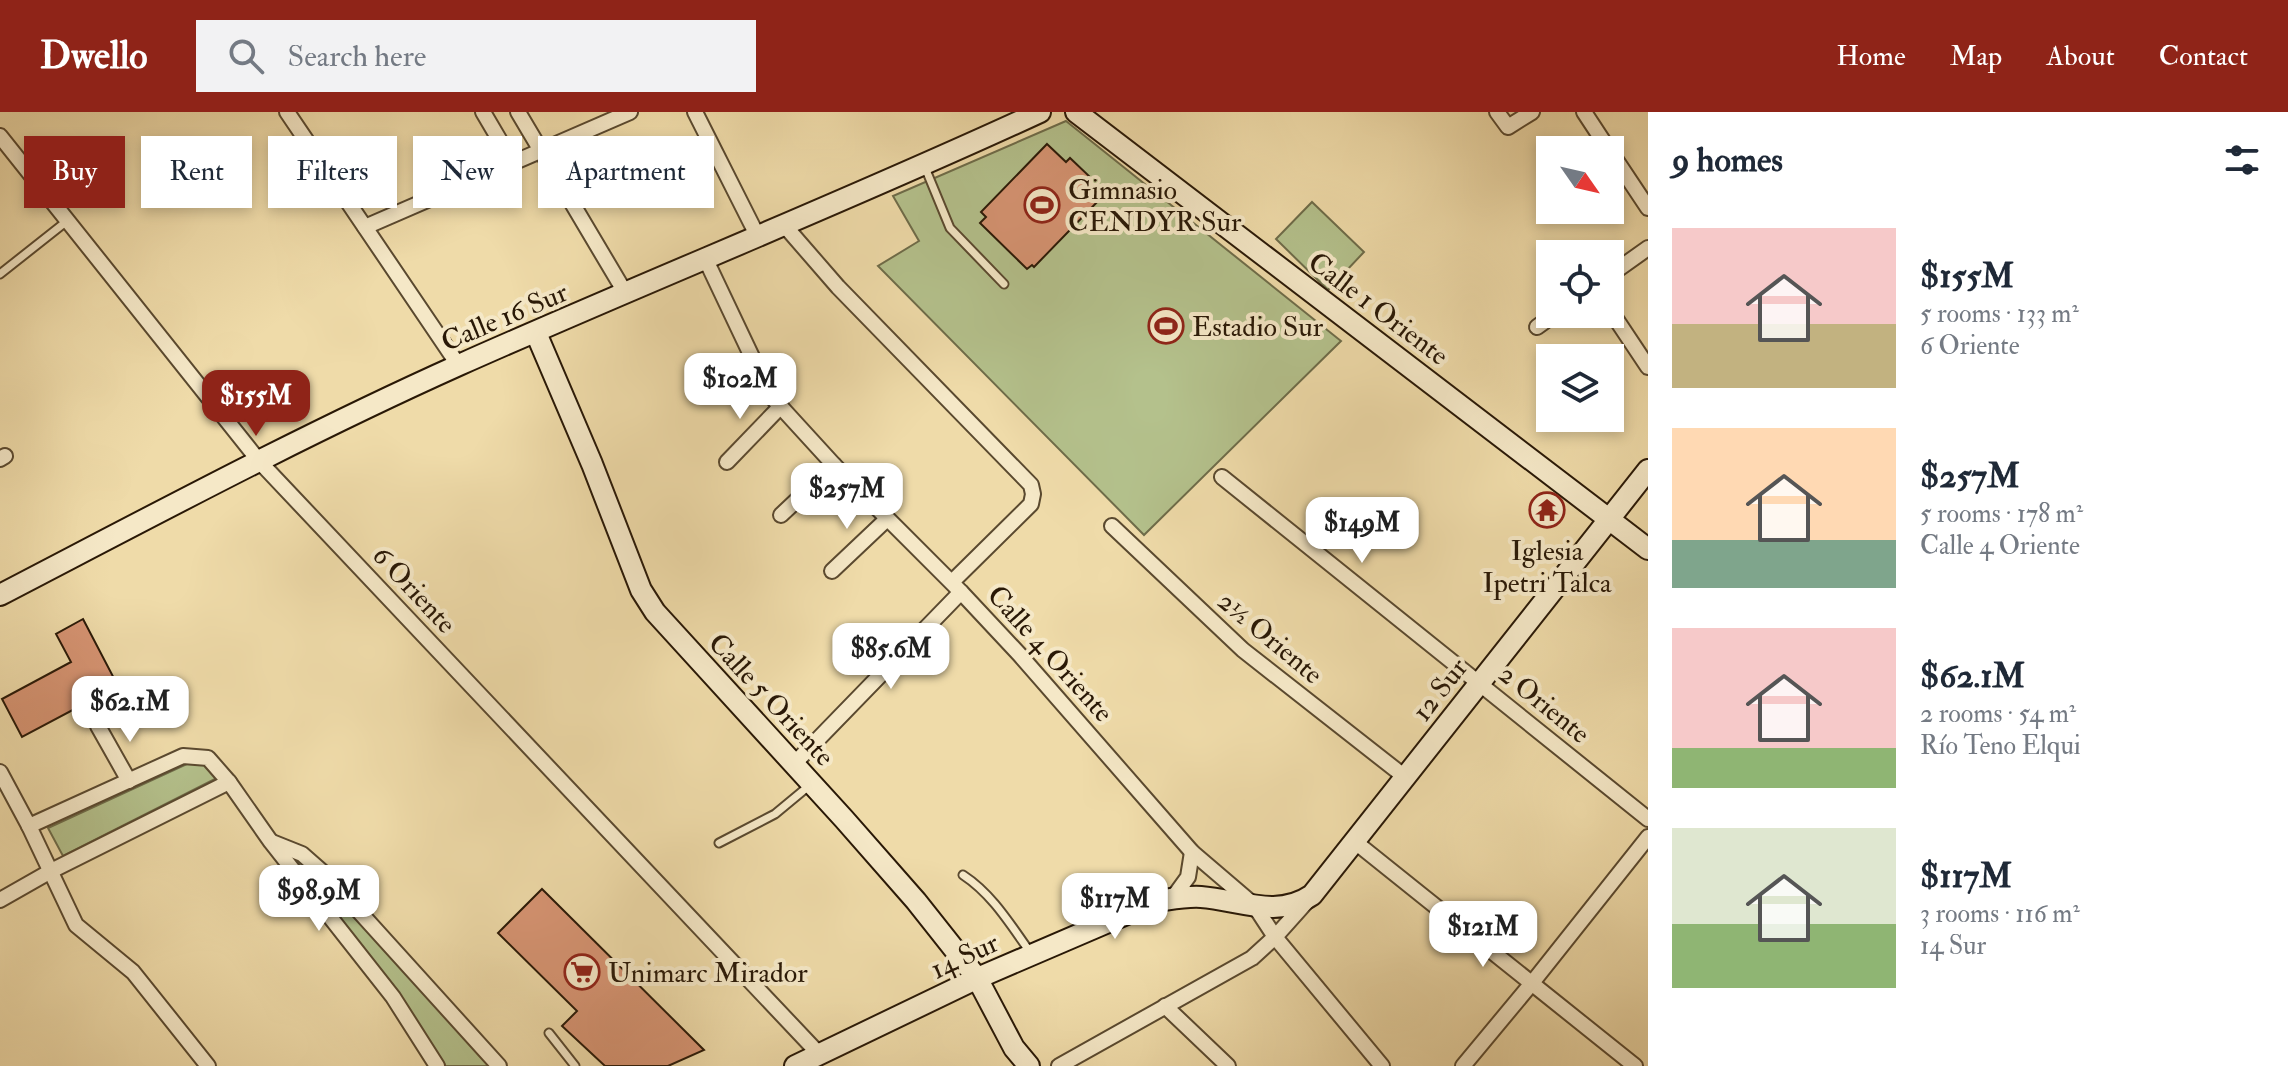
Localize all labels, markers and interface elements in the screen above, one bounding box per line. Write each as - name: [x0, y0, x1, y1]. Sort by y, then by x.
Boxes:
- search box: [196, 20, 756, 92]
- text: Dwello: [40, 32, 148, 80]
- icon: search: [224, 34, 268, 78]
- text: Search here: [288, 38, 426, 75]
- text: Home: [1836, 39, 1906, 74]
- text: Map: [1950, 39, 2002, 74]
- text: About: [2046, 39, 2115, 74]
- text: Contact: [2159, 39, 2248, 74]
- chip: Buy: [24, 136, 125, 208]
- chip: Rent: [141, 136, 252, 208]
- chip: Filters: [268, 136, 397, 208]
- chip: New: [413, 136, 522, 208]
- chip: Apartment: [538, 136, 714, 208]
- north arrow: [1536, 136, 1624, 224]
- map controls: [1536, 136, 1624, 432]
- icon: filters: [2220, 138, 2264, 182]
- text: 9 homes: [1672, 139, 1783, 182]
- place label: Gimnasio CENDYR Sur: [1068, 173, 1242, 240]
- sports icon: Gimnasio CENDYR Sur: [1023, 186, 1061, 224]
- button: locate: [1536, 240, 1624, 328]
- street label: Calle 1 Oriente: [1301, 245, 1456, 374]
- text: $155M: [1920, 255, 2014, 298]
- icon: home: [1736, 260, 1832, 356]
- street label: Calle 16 Sur: [436, 275, 574, 360]
- text: 5 rooms · 133 m²: [1920, 298, 2079, 330]
- sports icon: Estadio Sur: [1147, 307, 1185, 345]
- place label: Estadio Sur: [1192, 310, 1324, 345]
- text: 6 Oriente: [1920, 330, 2020, 362]
- button: layers: [1536, 344, 1624, 432]
- pin: $102M: [684, 353, 796, 421]
- text: $102M: [702, 363, 778, 395]
- pin: $155M: [200, 370, 312, 438]
- text: $155M: [220, 380, 292, 412]
- text: $257M: [1920, 455, 2020, 498]
- icon: home: [1736, 460, 1832, 556]
- pin: $257M: [791, 463, 903, 531]
- text: $257M: [809, 473, 885, 505]
- temple icon: Iglesia Ipetri Talca: [1528, 491, 1566, 529]
- pin: $149M: [1306, 497, 1418, 565]
- text: 5 rooms · 178 m²: [1920, 498, 2083, 530]
- text: $149M: [1324, 507, 1400, 539]
- text: Calle 4 Oriente: [1920, 530, 2080, 562]
- place label: Iglesia Ipetri Talca: [1483, 534, 1612, 601]
- street label: 6 Oriente: [365, 539, 463, 641]
- street label: Calle 4 Oriente: [979, 578, 1121, 730]
- street label: 2½ Oriente: [1210, 584, 1330, 692]
- pin: $85.6M: [826, 623, 956, 691]
- street label: Calle 5 Oriente: [700, 626, 842, 774]
- text: $85.6M: [850, 633, 932, 665]
- street label: 12 Sur: [1405, 651, 1476, 728]
- text: $62.1M: [1920, 655, 2025, 698]
- street label: 2 Oriente: [1491, 657, 1597, 752]
- icon: home: [1736, 660, 1832, 756]
- pin: $62.1M: [65, 676, 195, 744]
- text: $62.1M: [90, 686, 170, 718]
- text: 2 rooms · 54 m²: [1920, 698, 2076, 730]
- text: Río Teno Elqui: [1920, 730, 2081, 762]
- text: $117M: [1920, 855, 2012, 898]
- icon: home: [1736, 860, 1832, 956]
- pin: $98.9M: [254, 865, 384, 933]
- pin: $117M: [1059, 873, 1171, 941]
- text: $98.9M: [277, 875, 361, 907]
- text: $117M: [1080, 883, 1150, 915]
- text: 3 rooms · 116 m²: [1920, 898, 2080, 930]
- pin: $121M: [1427, 901, 1539, 969]
- text: $121M: [1447, 911, 1519, 943]
- street label: 14 Sur: [925, 925, 1005, 987]
- text: 14 Sur: [1920, 930, 1986, 962]
- supermarket icon: Unimarc Mirador: [563, 953, 601, 991]
- place label: Unimarc Mirador: [608, 956, 808, 991]

